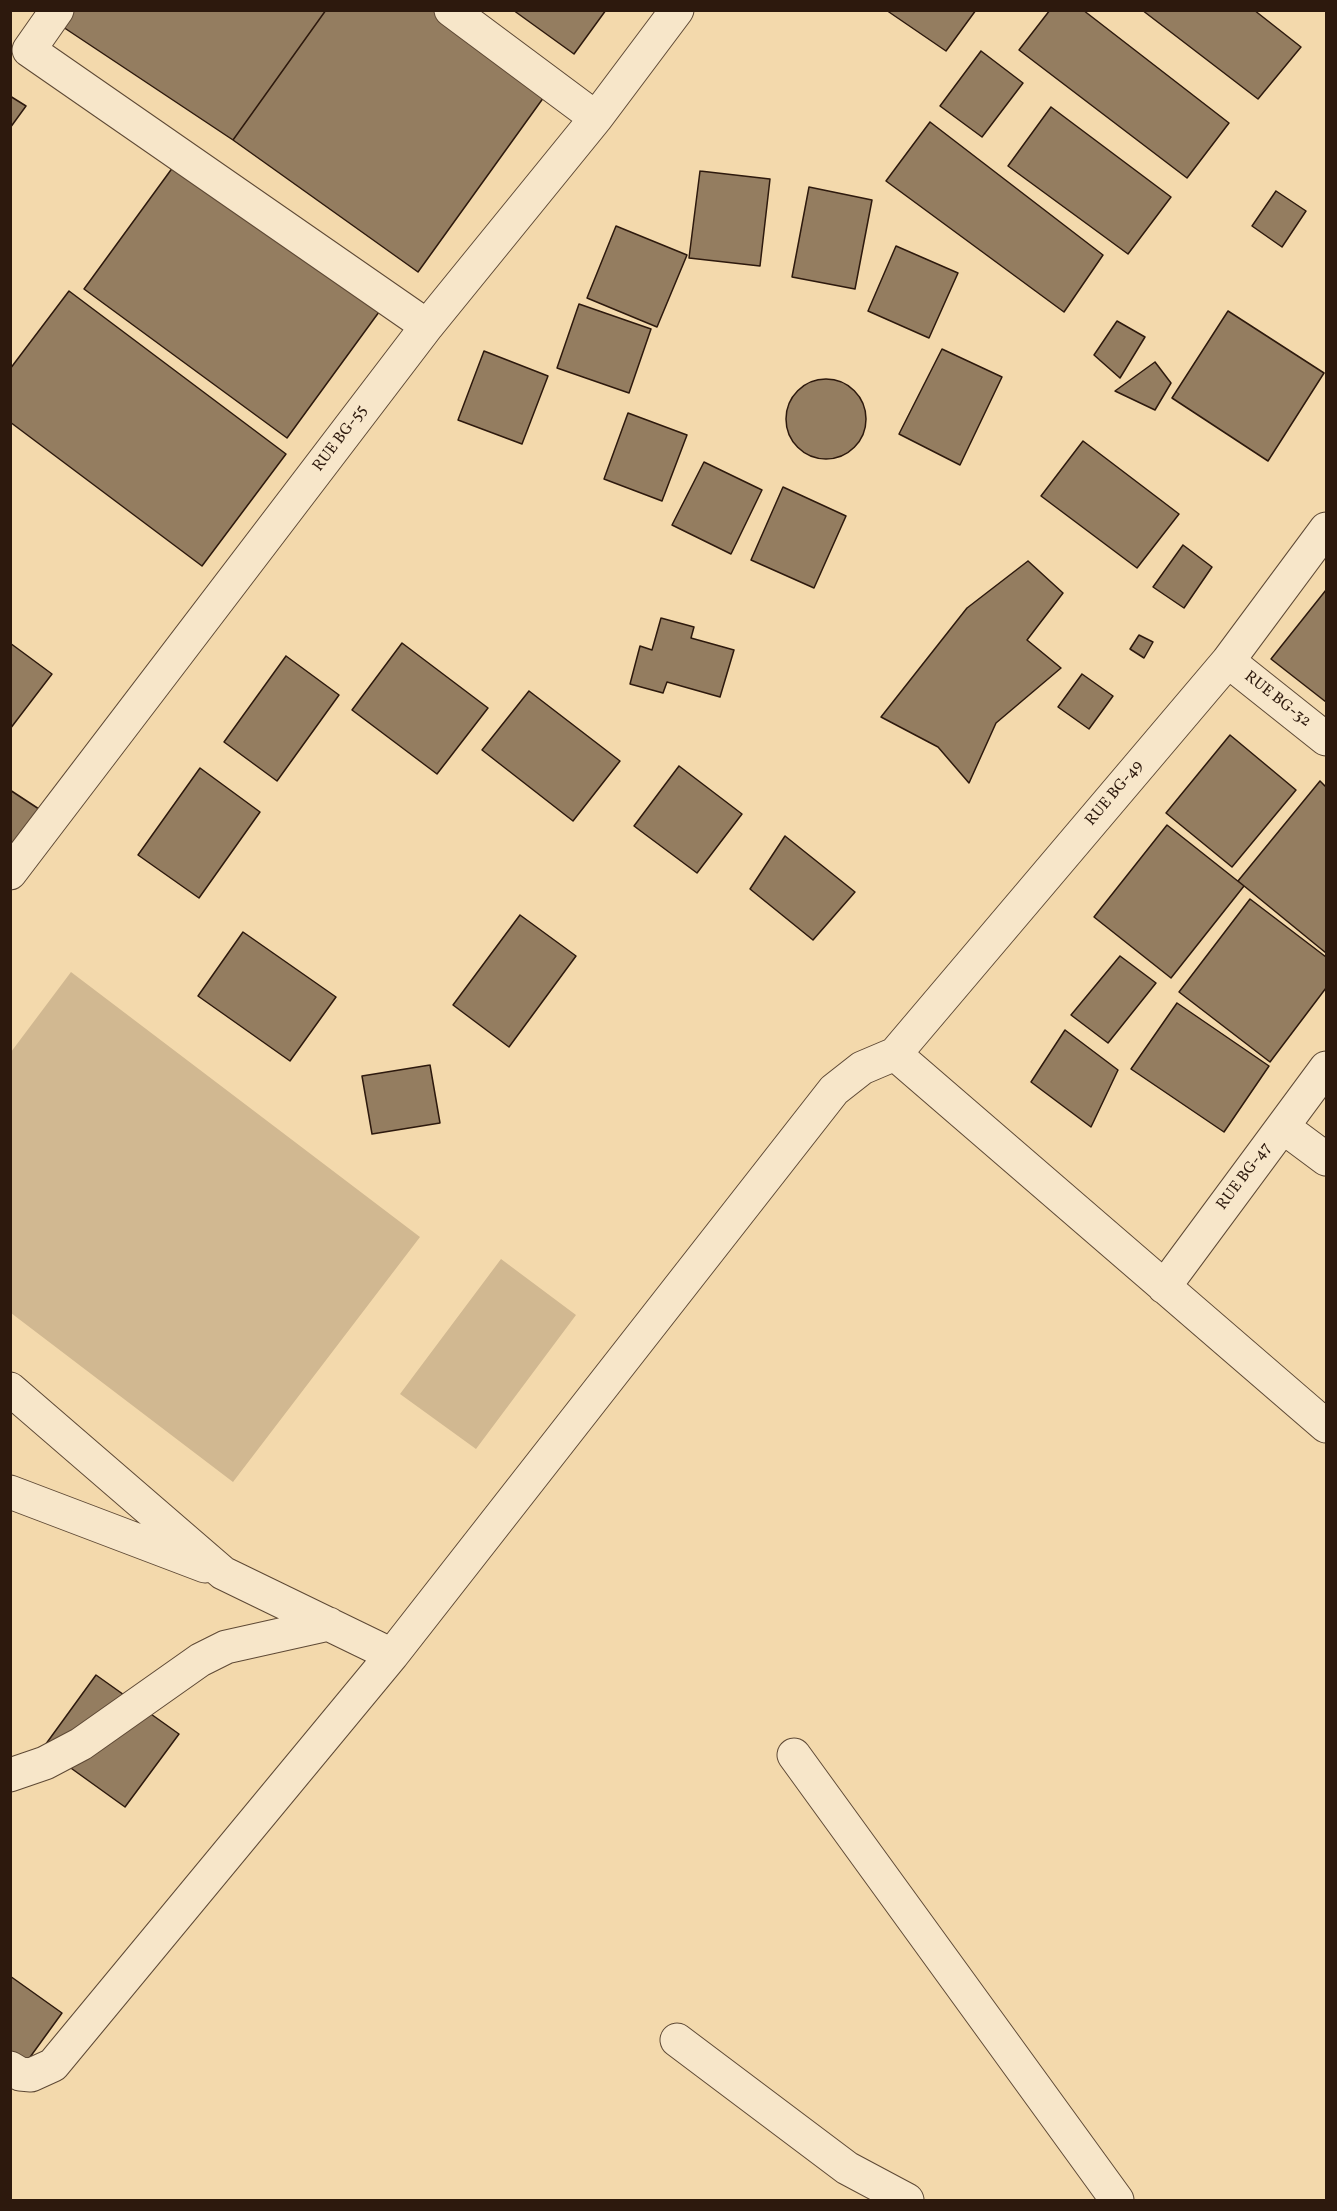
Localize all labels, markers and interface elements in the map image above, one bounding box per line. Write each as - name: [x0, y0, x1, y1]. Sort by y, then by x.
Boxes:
- street label: RUE BG-55: [310, 402, 372, 476]
- street label: RUE BG-32: [1240, 668, 1314, 732]
- street label: RUE BG-49: [1082, 757, 1148, 831]
- street label: RUE BG-47: [1213, 1140, 1277, 1214]

